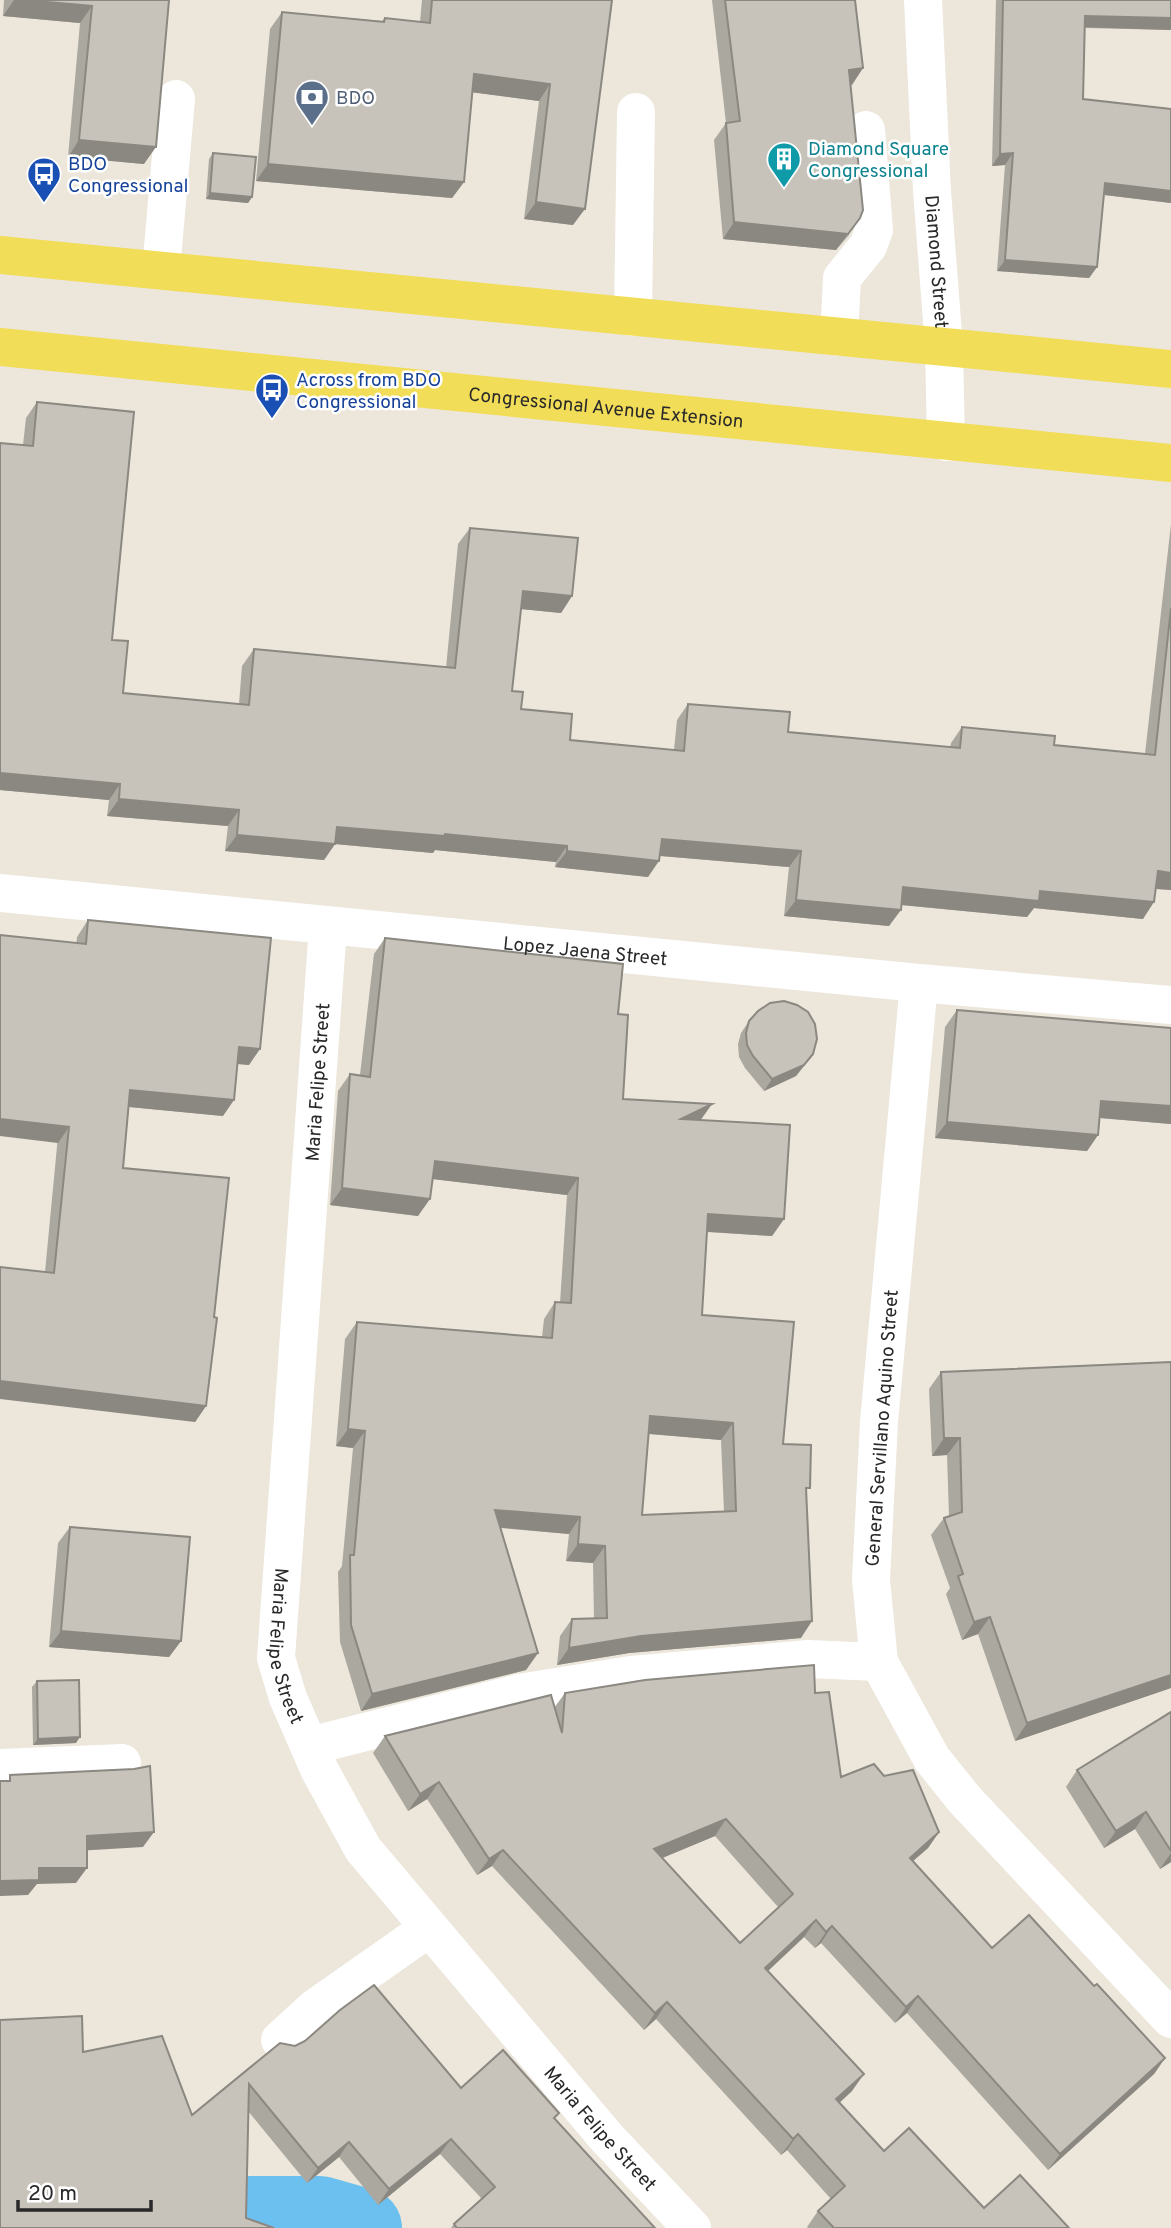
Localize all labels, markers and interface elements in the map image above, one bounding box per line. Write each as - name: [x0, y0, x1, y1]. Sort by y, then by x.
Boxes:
- bank icon: BDO: [293, 78, 331, 127]
- place label: BDO: [336, 87, 375, 111]
- place label: Diamond Square Congressional: [808, 138, 949, 184]
- building icon: Diamond Square Congressional: [765, 140, 803, 189]
- place label: BDO Congressional: [68, 153, 189, 199]
- bus stop icon: BDO Congressional: [25, 155, 63, 204]
- street label: Diamond Street: [918, 194, 953, 329]
- place label: Across from BDO Congressional: [296, 369, 441, 415]
- bus stop icon: Across from BDO Congressional: [253, 371, 291, 420]
- street label: Congressional Avenue Extension: [467, 383, 745, 435]
- street label: Lopez Jaena Street: [502, 932, 668, 972]
- street label: Maria Felipe Street: [301, 1002, 337, 1162]
- street label: General Servillano Aquino Street: [861, 1289, 905, 1567]
- street label: Maria Felipe Street: [262, 1567, 308, 1728]
- street label: Maria Felipe Street: [538, 2062, 661, 2197]
- scale bar: [18, 2168, 150, 2212]
- text: 20 m: [28, 2181, 77, 2208]

